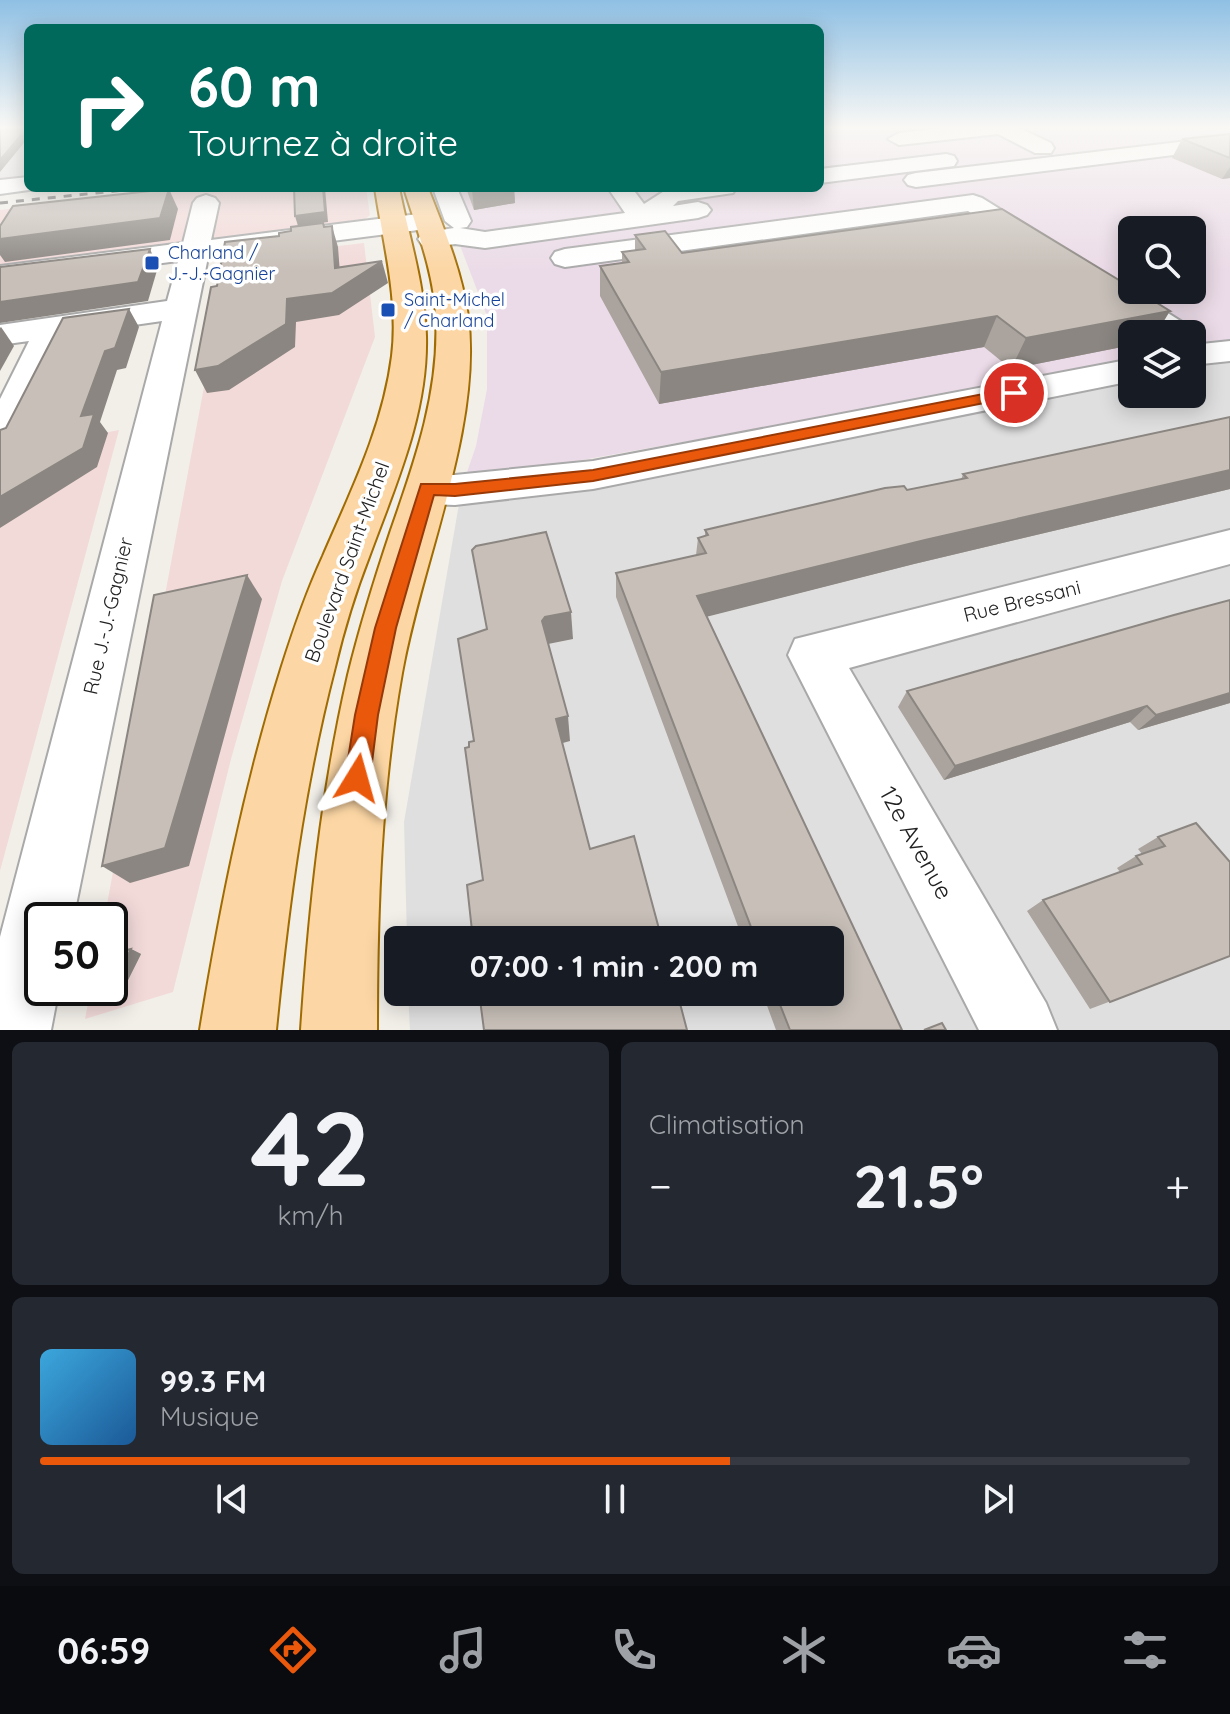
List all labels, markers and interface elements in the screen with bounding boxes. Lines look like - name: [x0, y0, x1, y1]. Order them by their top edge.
- text: 60 m: [188, 51, 321, 121]
- icon: right: [56, 56, 160, 160]
- text: Tournez à droite: [188, 120, 458, 165]
- map controls: [1118, 216, 1206, 408]
- button: search: [1118, 216, 1206, 304]
- place label: Charland / J.-J.-Gagnier: [168, 241, 275, 285]
- marker: Charland / J.-J.-Gagnier: [143, 254, 161, 272]
- place label: Saint-Michel / Charland: [404, 288, 505, 332]
- marker: Saint-Michel / Charland: [379, 301, 397, 319]
- button: layers: [1118, 320, 1206, 408]
- pin: [980, 359, 1048, 427]
- icon: arrive: [992, 371, 1036, 415]
- street label: Boulevard Saint-Michel: [299, 458, 394, 666]
- street label: Rue J.-J.-Gagnier: [77, 535, 138, 697]
- street label: Rue Bressani: [961, 574, 1083, 627]
- position arrow: [315, 736, 399, 820]
- street label: 12e Avenue: [874, 781, 960, 904]
- speed limit sign: 50: [24, 902, 128, 1006]
- text: 07:00 · 1 min · 200 m: [470, 947, 758, 985]
- text: 42: [250, 1082, 371, 1212]
- text: Climatisation: [649, 1108, 805, 1141]
- text: 21.5°: [853, 1148, 984, 1223]
- text: −: [649, 1158, 672, 1213]
- text: +: [1165, 1158, 1190, 1213]
- text: km/h: [278, 1199, 343, 1232]
- text: 99.3 FM: [160, 1362, 266, 1400]
- text: Musique: [160, 1400, 259, 1433]
- icon: previous: [210, 1477, 254, 1521]
- icon: pause: [593, 1477, 637, 1521]
- icon: next: [976, 1477, 1020, 1521]
- icon: directions: [265, 1622, 321, 1678]
- icon: music: [435, 1622, 491, 1678]
- icon: phone: [606, 1622, 662, 1678]
- icon: climate: [776, 1622, 832, 1678]
- icon: car: [946, 1622, 1002, 1678]
- icon: filters: [1117, 1622, 1173, 1678]
- text: 06:59: [57, 1628, 150, 1673]

